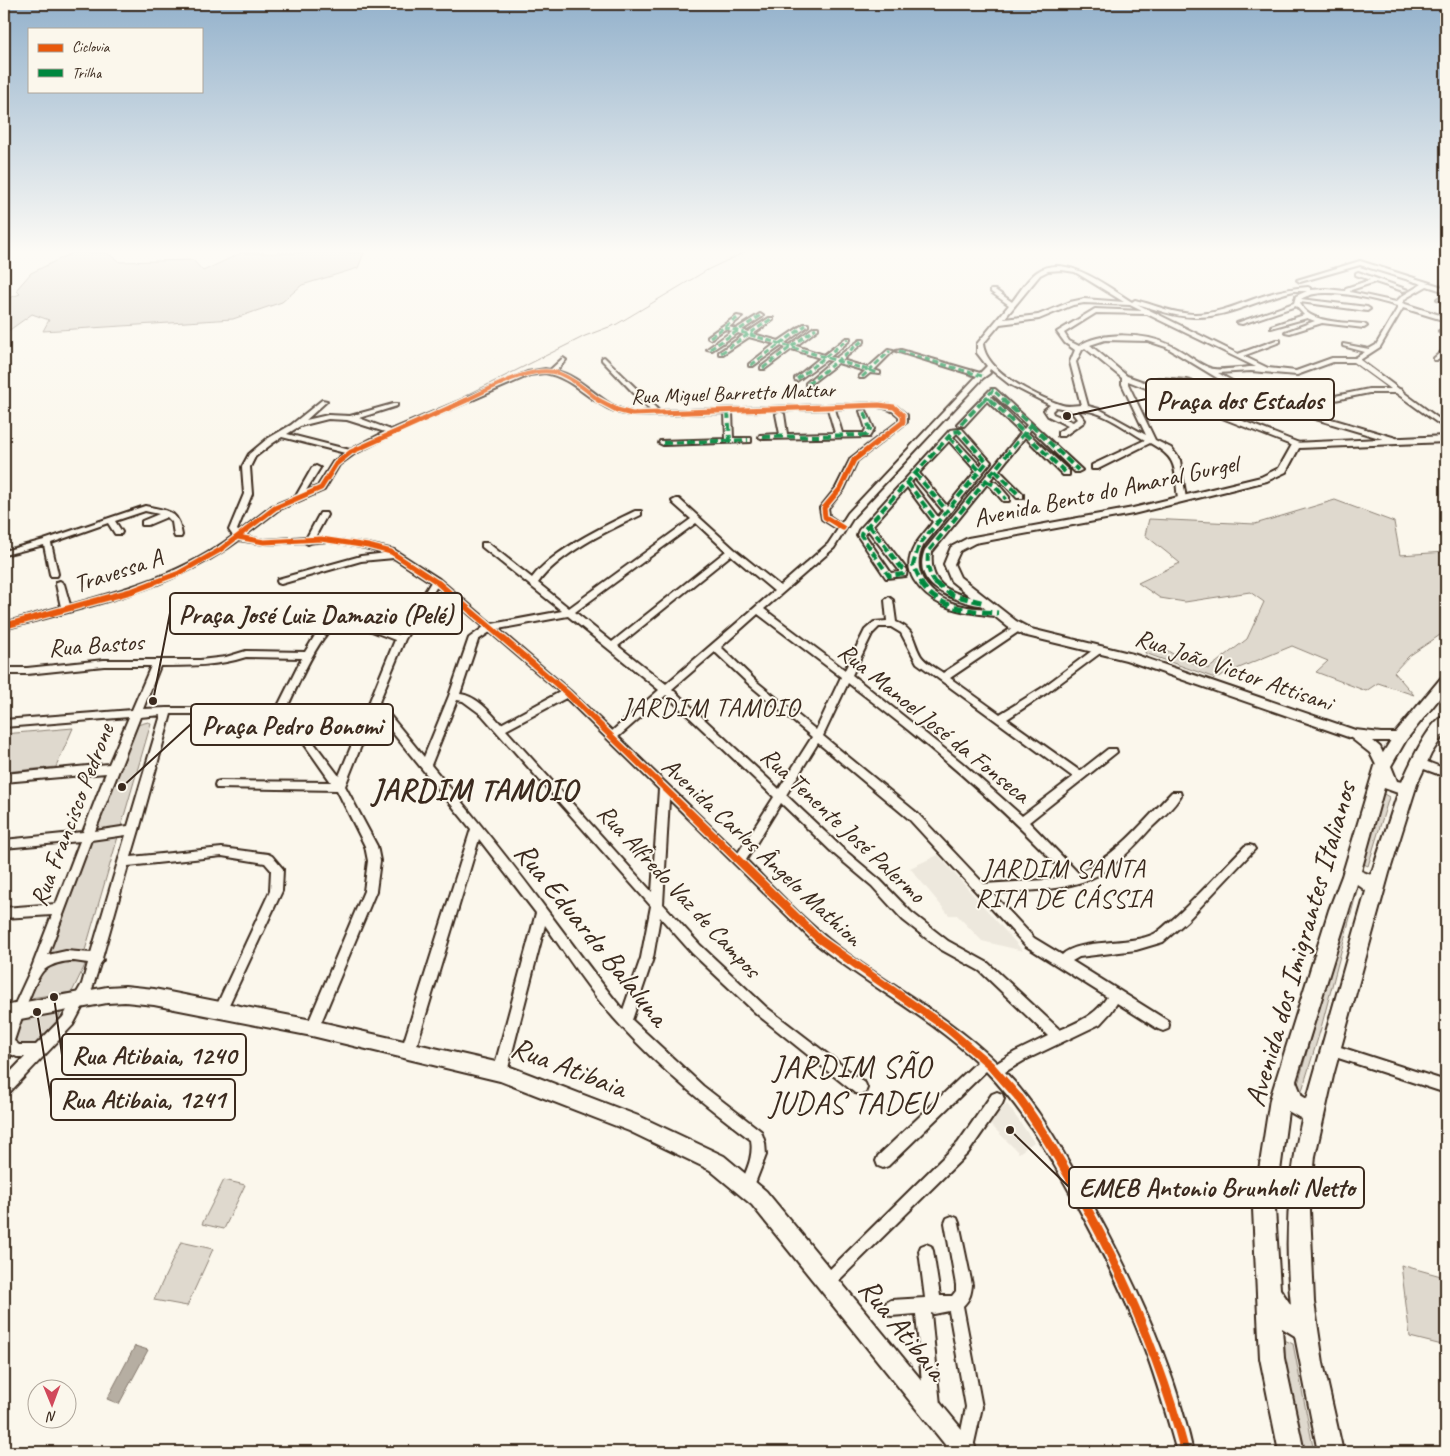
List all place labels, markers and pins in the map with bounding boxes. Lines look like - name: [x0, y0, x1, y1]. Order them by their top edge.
- callout: Praça dos Estados: [1146, 379, 1334, 420]
- callout: Praça José Luiz Damazio (Pelé): [170, 593, 462, 634]
- callout: Praça Pedro Bonomi: [191, 704, 393, 745]
- callout: Rua Atibaia, 1240: [62, 1034, 246, 1075]
- callout: Rua Atibaia, 1241: [51, 1079, 235, 1120]
- callout: EMEB Antonio Brunholi Netto: [1069, 1167, 1364, 1208]

